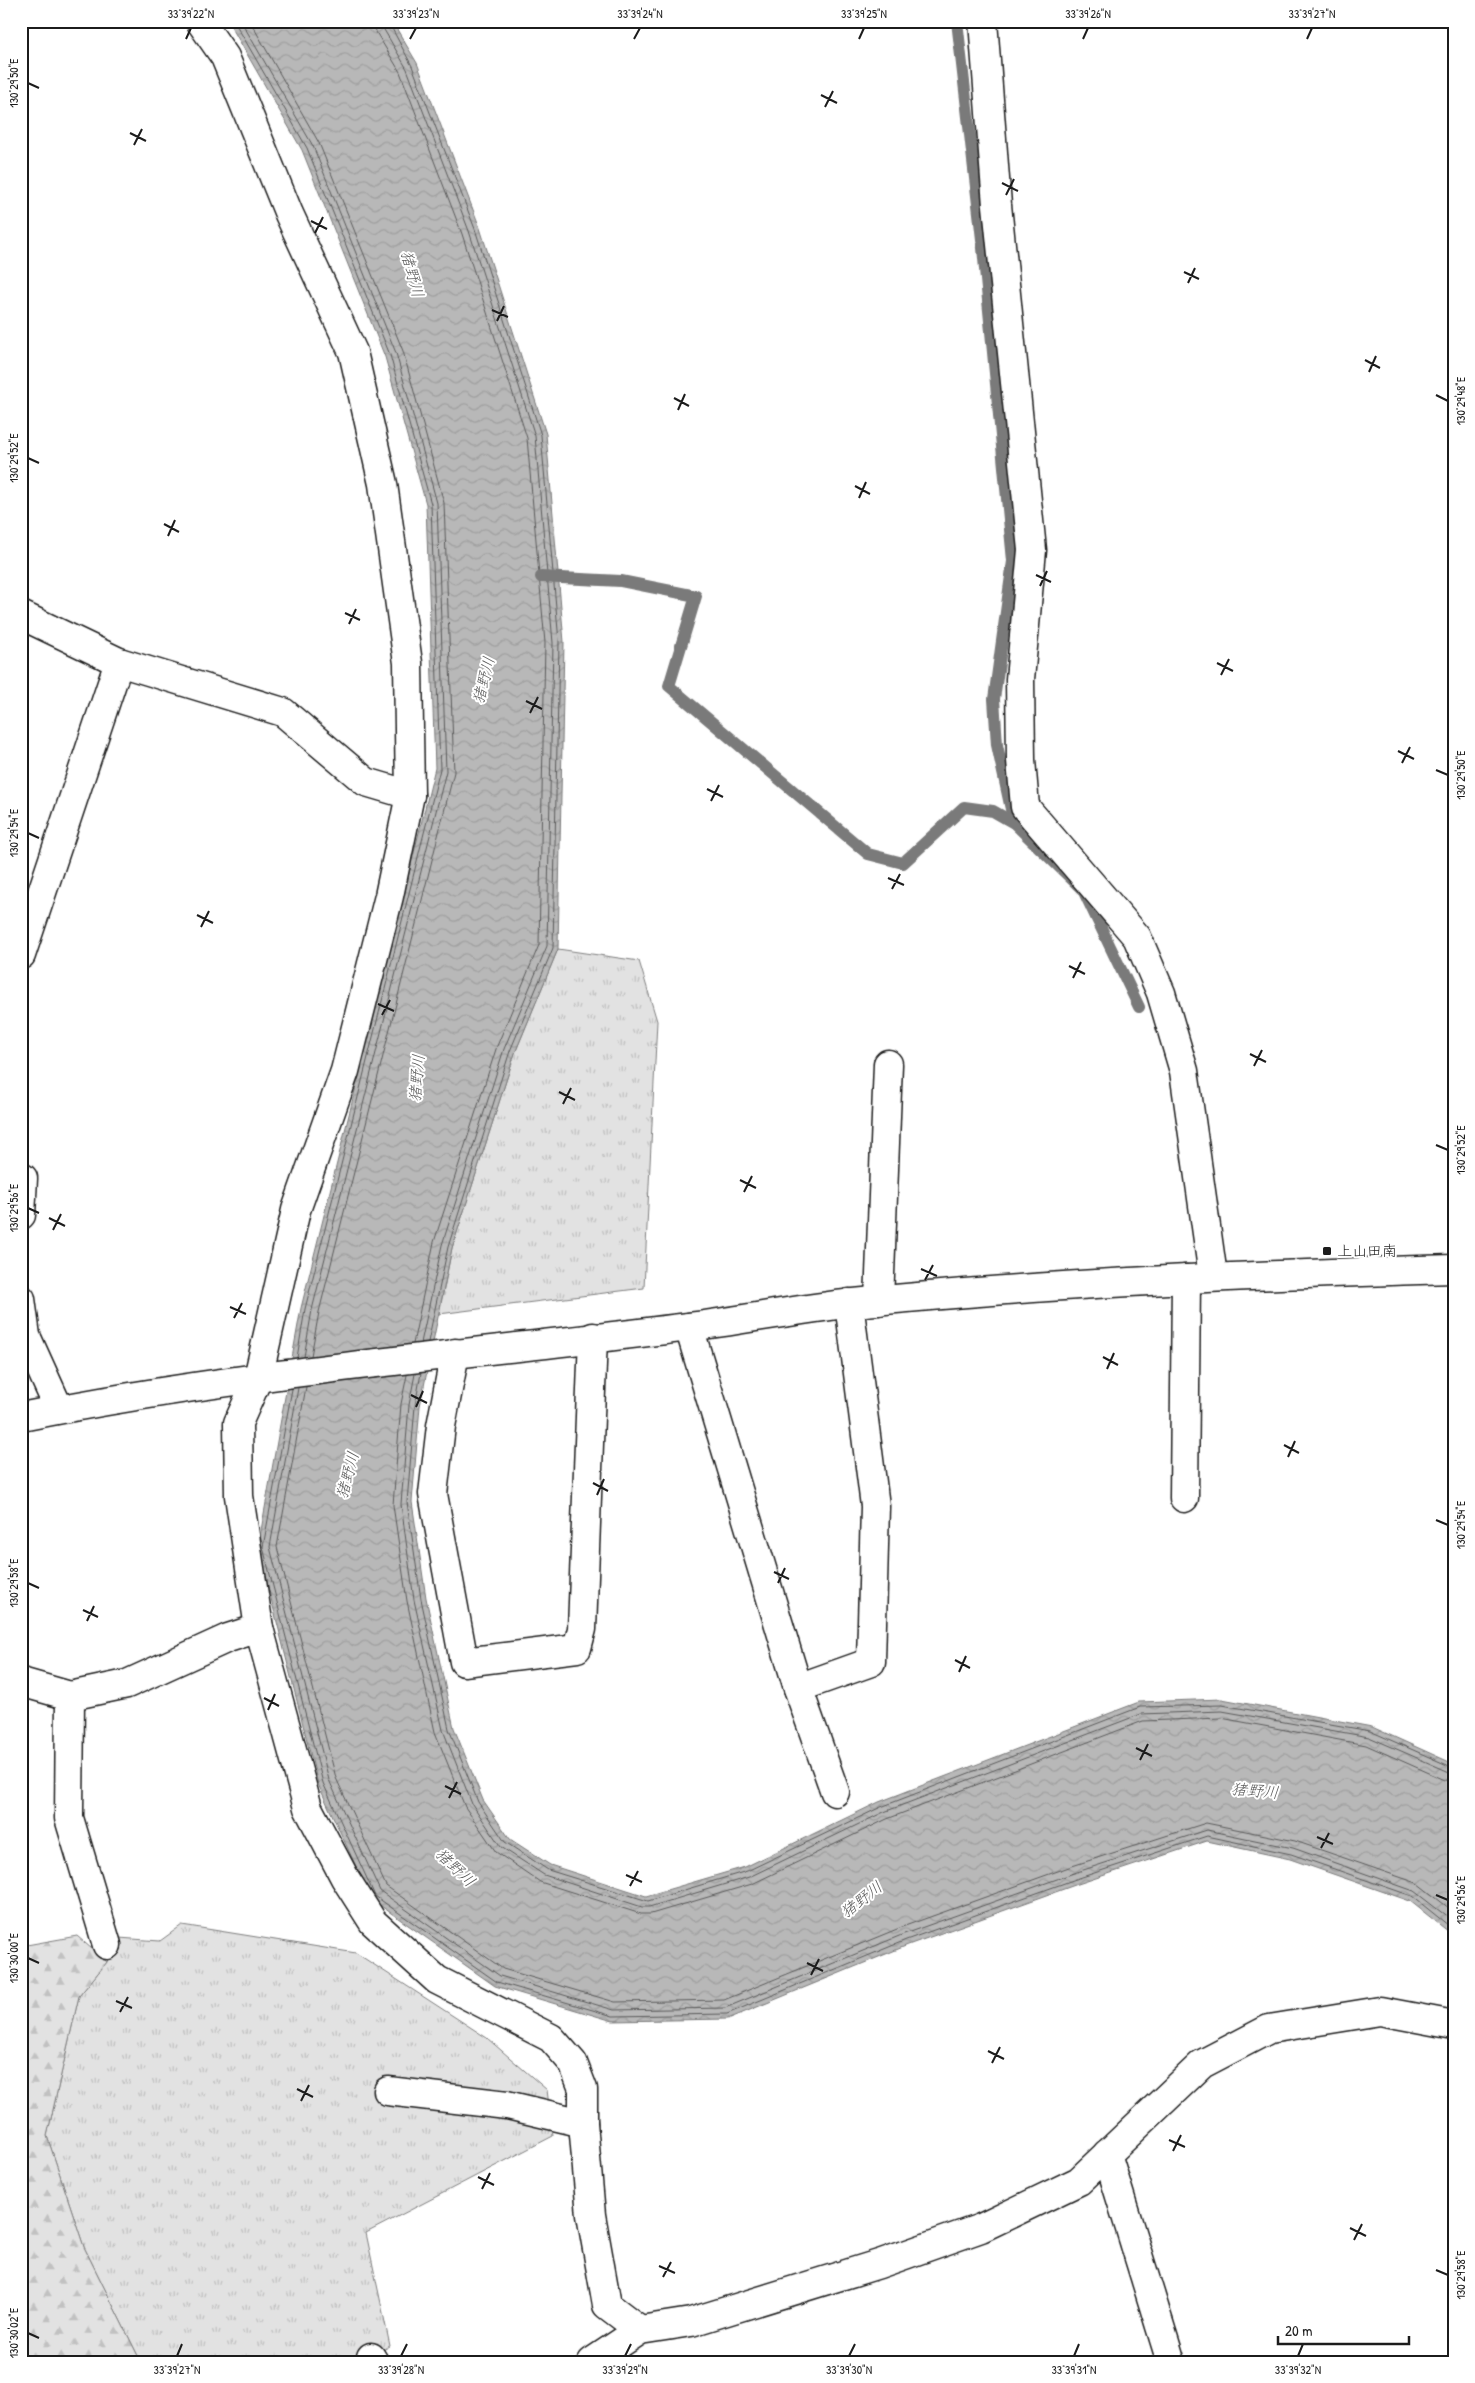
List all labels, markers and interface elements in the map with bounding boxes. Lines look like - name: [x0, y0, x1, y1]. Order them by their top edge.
- text: 33°39'22"N: [168, 5, 214, 22]
- text: 33°39'23"N: [393, 5, 439, 22]
- text: 33°39'24"N: [617, 5, 663, 22]
- text: 33°39'25"N: [841, 5, 887, 22]
- text: 33°39'26"N: [1065, 5, 1111, 22]
- text: 33°39'27"N: [1289, 5, 1335, 22]
- text: 130°29'50"E: [5, 58, 22, 108]
- water label: 猪野川: [396, 248, 430, 300]
- text: 130°29'48"E: [1452, 376, 1469, 425]
- text: 130°29'52"E: [5, 433, 22, 483]
- water label: 猪野川: [467, 654, 499, 706]
- text: 130°29'50"E: [1452, 750, 1469, 800]
- text: 130°29'54"E: [5, 808, 22, 857]
- water label: 猪野川: [403, 1053, 429, 1103]
- text: 130°29'52"E: [1452, 1125, 1469, 1175]
- text: 130°29'56"E: [5, 1183, 22, 1232]
- place label: 上山田南: [1337, 1240, 1397, 1261]
- marker: 上山田南: [1321, 1245, 1333, 1257]
- water label: 猪野川: [330, 1449, 364, 1501]
- text: 130°29'54"E: [1452, 1500, 1469, 1549]
- text: 130°29'58"E: [5, 1558, 22, 1608]
- water label: 猪野川: [1230, 1777, 1280, 1803]
- water label: 猪野川: [431, 1842, 481, 1892]
- text: 130°29'56"E: [1452, 1875, 1469, 1924]
- water label: 猪野川: [835, 1876, 887, 1922]
- text: 130°30'00"E: [5, 1932, 22, 1983]
- text: 130°29'58"E: [1452, 2250, 1469, 2300]
- text: 130°30'02"E: [5, 2307, 22, 2358]
- scale bar: [1278, 2313, 1409, 2345]
- text: 20 m: [1285, 2320, 1312, 2341]
- text: 33°39'27"N: [154, 2361, 200, 2378]
- text: 33°39'28"N: [378, 2361, 424, 2378]
- text: 33°39'29"N: [602, 2361, 648, 2378]
- text: 33°39'30"N: [826, 2361, 872, 2378]
- text: 33°39'31"N: [1051, 2361, 1097, 2378]
- text: 33°39'32"N: [1275, 2361, 1321, 2378]

